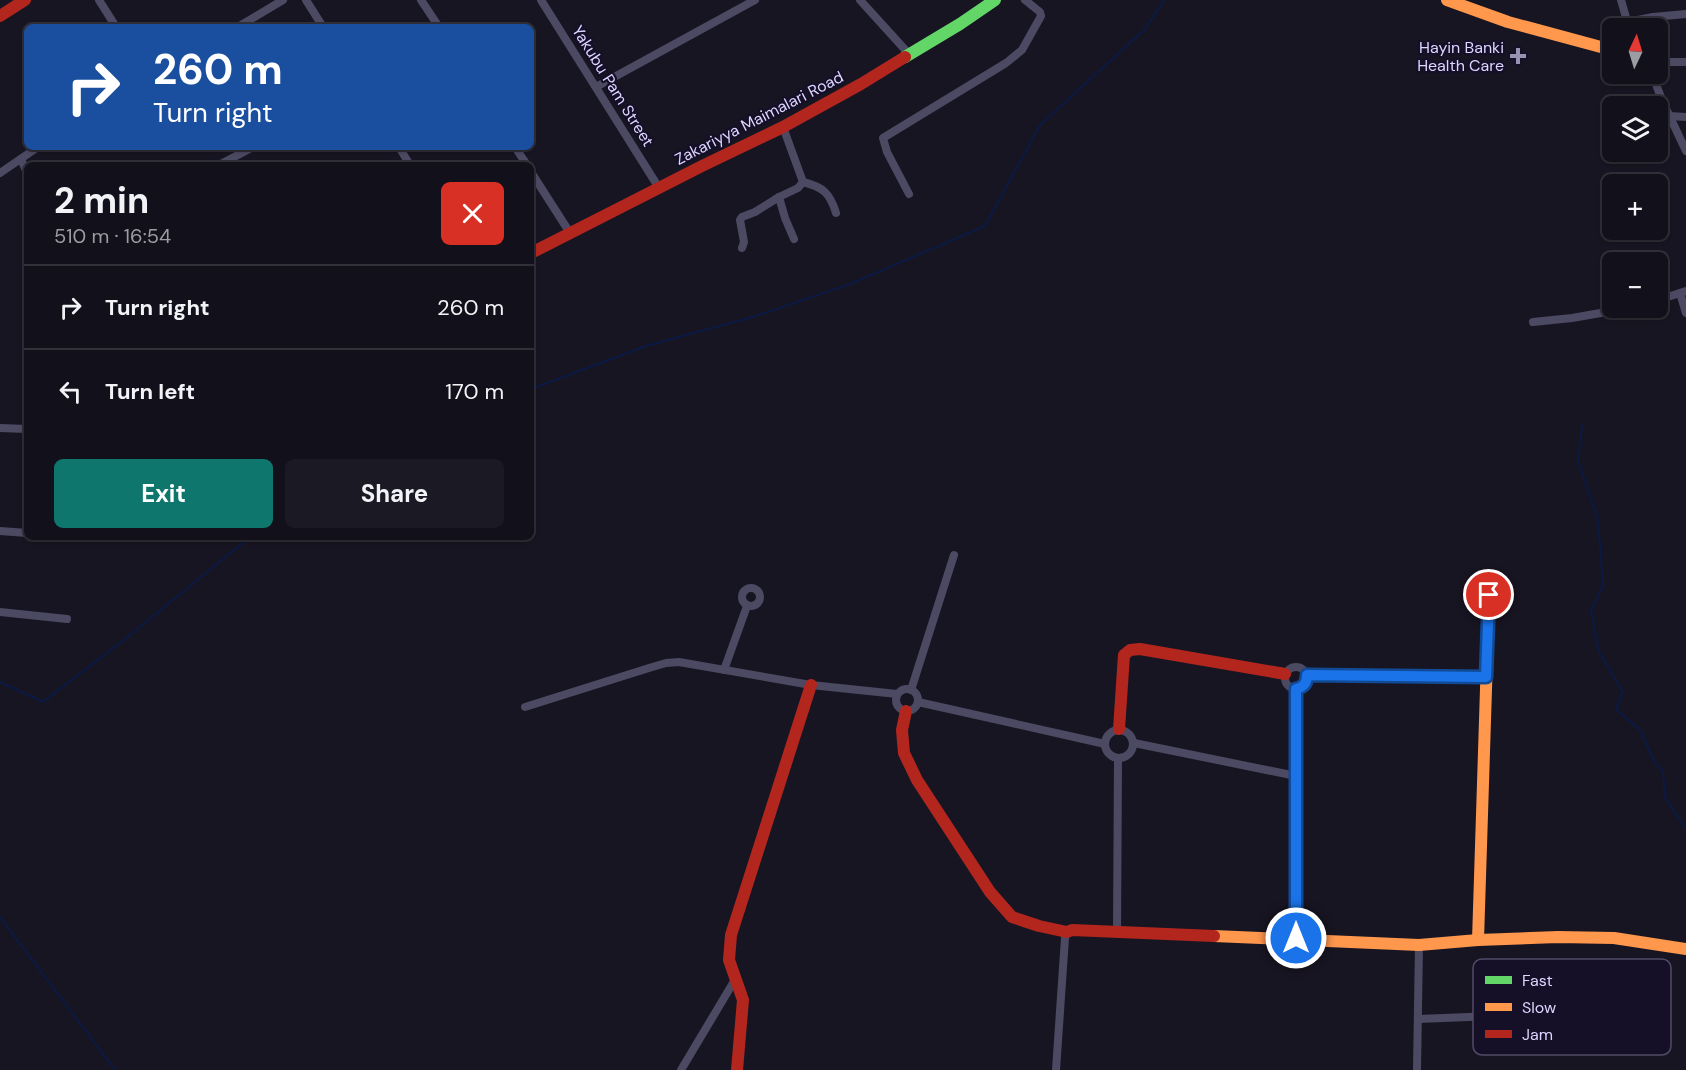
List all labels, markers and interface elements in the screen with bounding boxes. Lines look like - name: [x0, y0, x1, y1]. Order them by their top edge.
- north arrow: [1602, 18, 1668, 84]
- map controls: [1602, 18, 1668, 318]
- street label: Yakubu Pam Street: [567, 22, 659, 150]
- place label: Hayin Banki Health Care: [1417, 37, 1504, 76]
- text: 260 m: [153, 42, 283, 97]
- marker: Hayin Banki Health Care: [1509, 47, 1527, 65]
- icon: right: [54, 48, 132, 126]
- street label: Zakariyya Maimalari Road: [671, 66, 847, 170]
- text: Turn right: [153, 95, 273, 130]
- button: layers: [1602, 96, 1668, 162]
- button: +: [1602, 174, 1668, 240]
- text: 2 min: [54, 177, 149, 224]
- button: close: [441, 182, 504, 245]
- text: 510 m · 16:54: [54, 223, 171, 249]
- button: −: [1602, 252, 1668, 318]
- icon: right: [54, 291, 87, 324]
- text: Turn right: [105, 293, 210, 322]
- text: 260 m: [437, 293, 504, 322]
- icon: left: [54, 375, 87, 408]
- text: Turn left: [105, 377, 195, 406]
- text: 170 m: [445, 377, 504, 406]
- button: Exit: [54, 459, 273, 528]
- button: Share: [285, 459, 504, 528]
- pin: [1463, 569, 1514, 620]
- icon: arrive: [1472, 578, 1505, 611]
- position arrow: [1264, 906, 1328, 970]
- legend: [1473, 959, 1671, 1055]
- text: Fast: [1522, 970, 1553, 991]
- text: Slow: [1522, 997, 1556, 1018]
- text: Jam: [1522, 1024, 1553, 1045]

